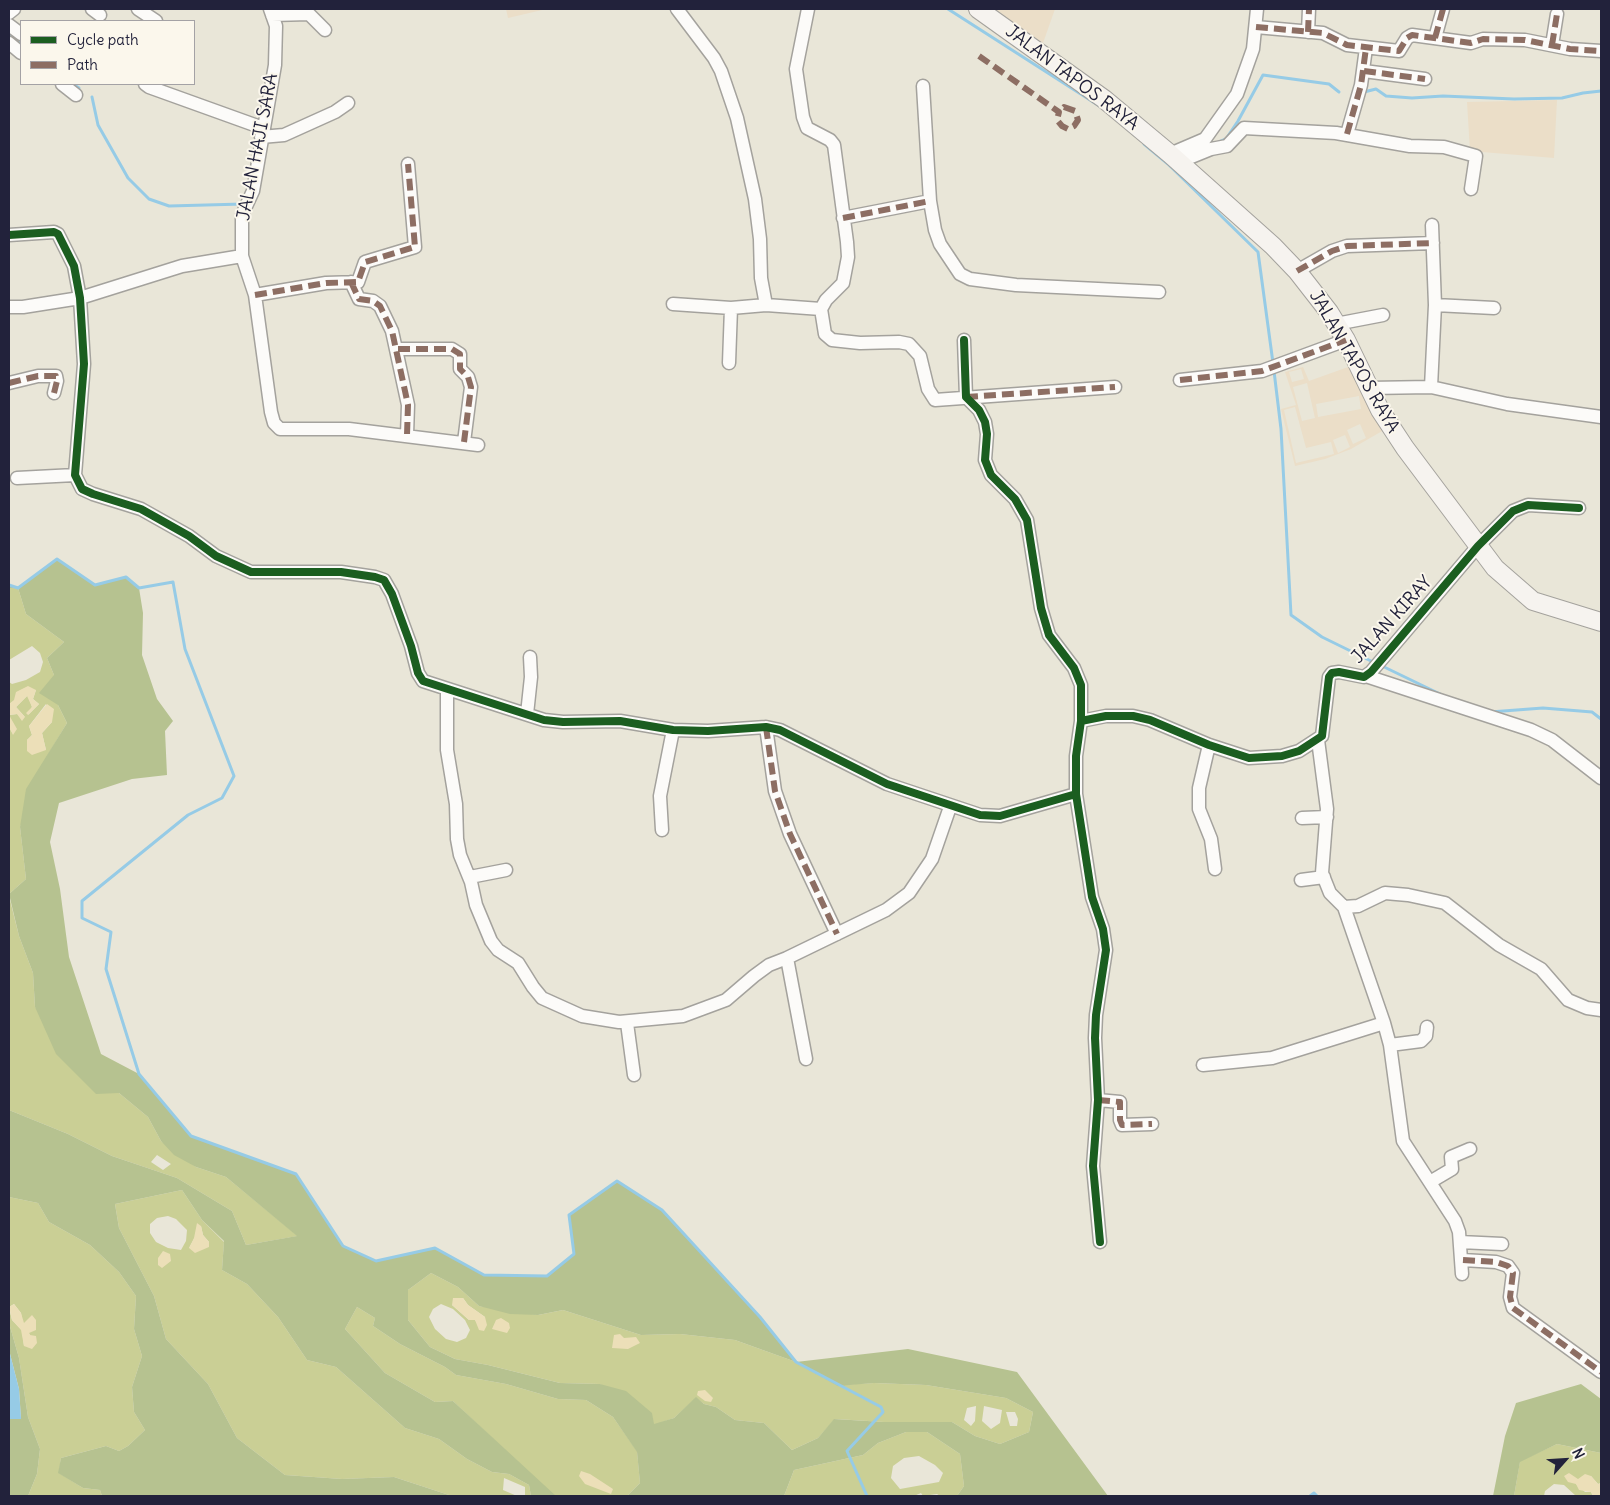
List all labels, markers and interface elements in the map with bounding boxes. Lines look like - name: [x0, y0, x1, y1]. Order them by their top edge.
- legend: [20, 20, 195, 85]
- street label: JALAN TAPOS RAYA: [1001, 21, 1143, 135]
- text: Cycle path: [67, 30, 139, 49]
- text: Path: [67, 55, 98, 74]
- street label: JALAN HAJI SARA: [233, 72, 283, 222]
- street label: JALAN TAPOS RAYA: [1304, 287, 1404, 437]
- street label: JALAN KIRAY: [1347, 572, 1437, 668]
- north arrow: [1540, 1435, 1590, 1485]
- text: N: [1568, 1445, 1589, 1462]

